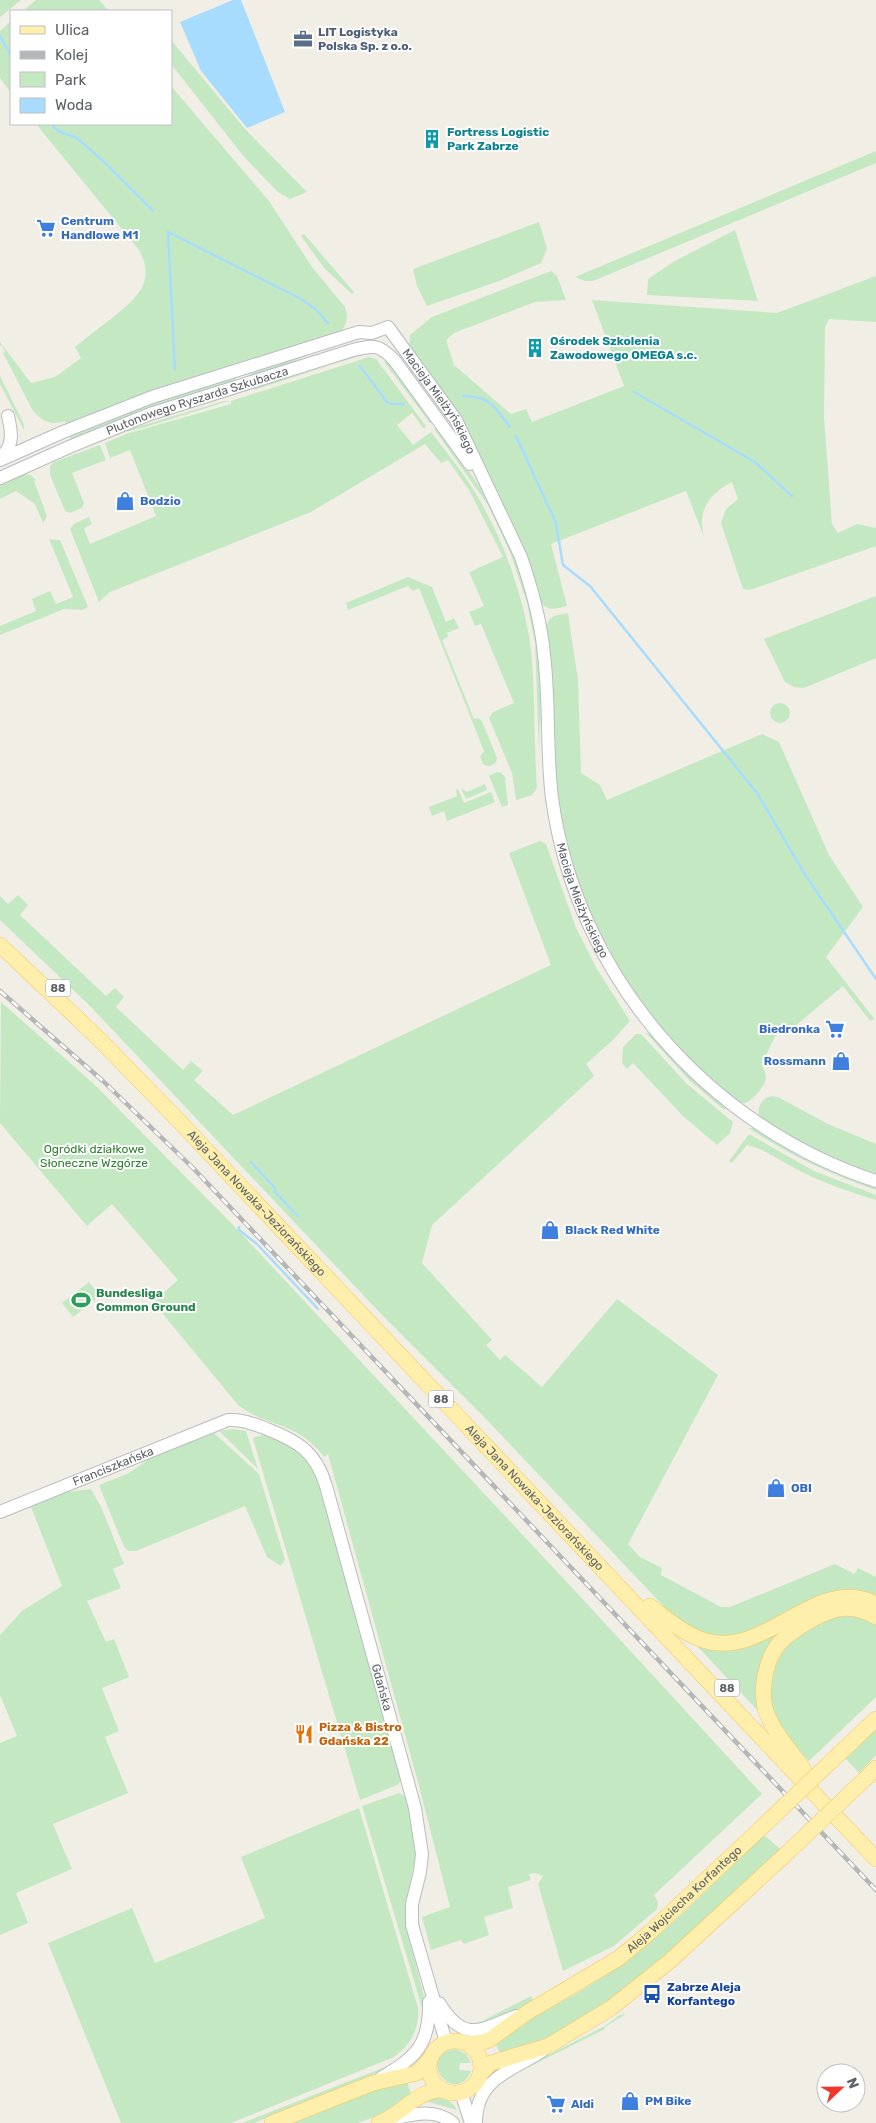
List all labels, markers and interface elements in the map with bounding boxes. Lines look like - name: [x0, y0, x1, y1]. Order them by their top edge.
- legend: [10, 10, 172, 125]
- text: Ulica: [55, 21, 89, 39]
- place label: LIT Logistyka Polska Sp. z o.o.: [318, 25, 412, 53]
- office icon: LIT Logistyka Polska Sp. z o.o.: [292, 28, 314, 50]
- text: Kolej: [55, 46, 88, 64]
- text: Park: [55, 71, 86, 89]
- text: Woda: [55, 96, 93, 114]
- place label: Fortress Logistic Park Zabrze: [447, 125, 549, 153]
- building icon: Fortress Logistic Park Zabrze: [421, 128, 443, 150]
- place label: Centrum Handlowe M1: [61, 214, 138, 242]
- supermarket icon: Centrum Handlowe M1: [35, 217, 57, 239]
- place label: Ośrodek Szkolenia Zawodowego OMEGA s.c.: [550, 334, 697, 362]
- building icon: Ośrodek Szkolenia Zawodowego OMEGA s.c.: [524, 337, 546, 359]
- street label: Macieja Mielżyńskiego: [399, 346, 478, 456]
- street label: Plutonowego Ryszarda Szkubacza: [104, 364, 290, 438]
- shop icon: Bodzio: [114, 490, 136, 512]
- place label: Bodzio: [140, 494, 181, 508]
- street label: Macieja Mielżyńskiego: [554, 841, 612, 961]
- road number: 88: [46, 980, 70, 996]
- supermarket icon: Biedronka: [824, 1018, 846, 1040]
- place label: Biedronka: [759, 1022, 820, 1036]
- shop icon: Rossmann: [830, 1050, 852, 1072]
- place label: Rossmann: [764, 1054, 826, 1068]
- street label: Aleja Jana Nowaka-Jeziorańskiego: [184, 1127, 329, 1279]
- park label: Ogródki działkowe Słoneczne Wzgórze: [40, 1142, 148, 1170]
- shop icon: Black Red White: [539, 1219, 561, 1241]
- place label: Black Red White: [565, 1223, 660, 1237]
- place label: Bundesliga Common Ground: [96, 1286, 196, 1314]
- sports icon: Bundesliga Common Ground: [70, 1289, 92, 1311]
- road number: 88: [428, 1390, 454, 1408]
- street label: Aleja Jana Nowaka-Jeziorańskiego: [462, 1422, 607, 1574]
- street label: Franciszkańska: [71, 1444, 156, 1489]
- shop icon: OBI: [765, 1477, 787, 1499]
- place label: OBI: [791, 1481, 812, 1495]
- street label: Gdańska: [368, 1662, 395, 1712]
- road number: 88: [714, 1680, 740, 1696]
- place label: Pizza & Bistro Gdańska 22: [319, 1720, 402, 1748]
- restaurant icon: Pizza & Bistro Gdańska 22: [293, 1723, 315, 1745]
- street label: Aleja Wojciecha Korfantego: [624, 1843, 745, 1956]
- place label: Zabrze Aleja Korfantego: [667, 1980, 741, 2008]
- bus stop icon: Zabrze Aleja Korfantego: [641, 1983, 663, 2005]
- north arrow: [816, 2063, 866, 2113]
- text: N: [843, 2075, 862, 2091]
- shop icon: PM Bike: [619, 2090, 641, 2112]
- supermarket icon: Aldi: [545, 2093, 567, 2115]
- place label: PM Bike: [645, 2094, 691, 2108]
- place label: Aldi: [571, 2097, 594, 2111]

